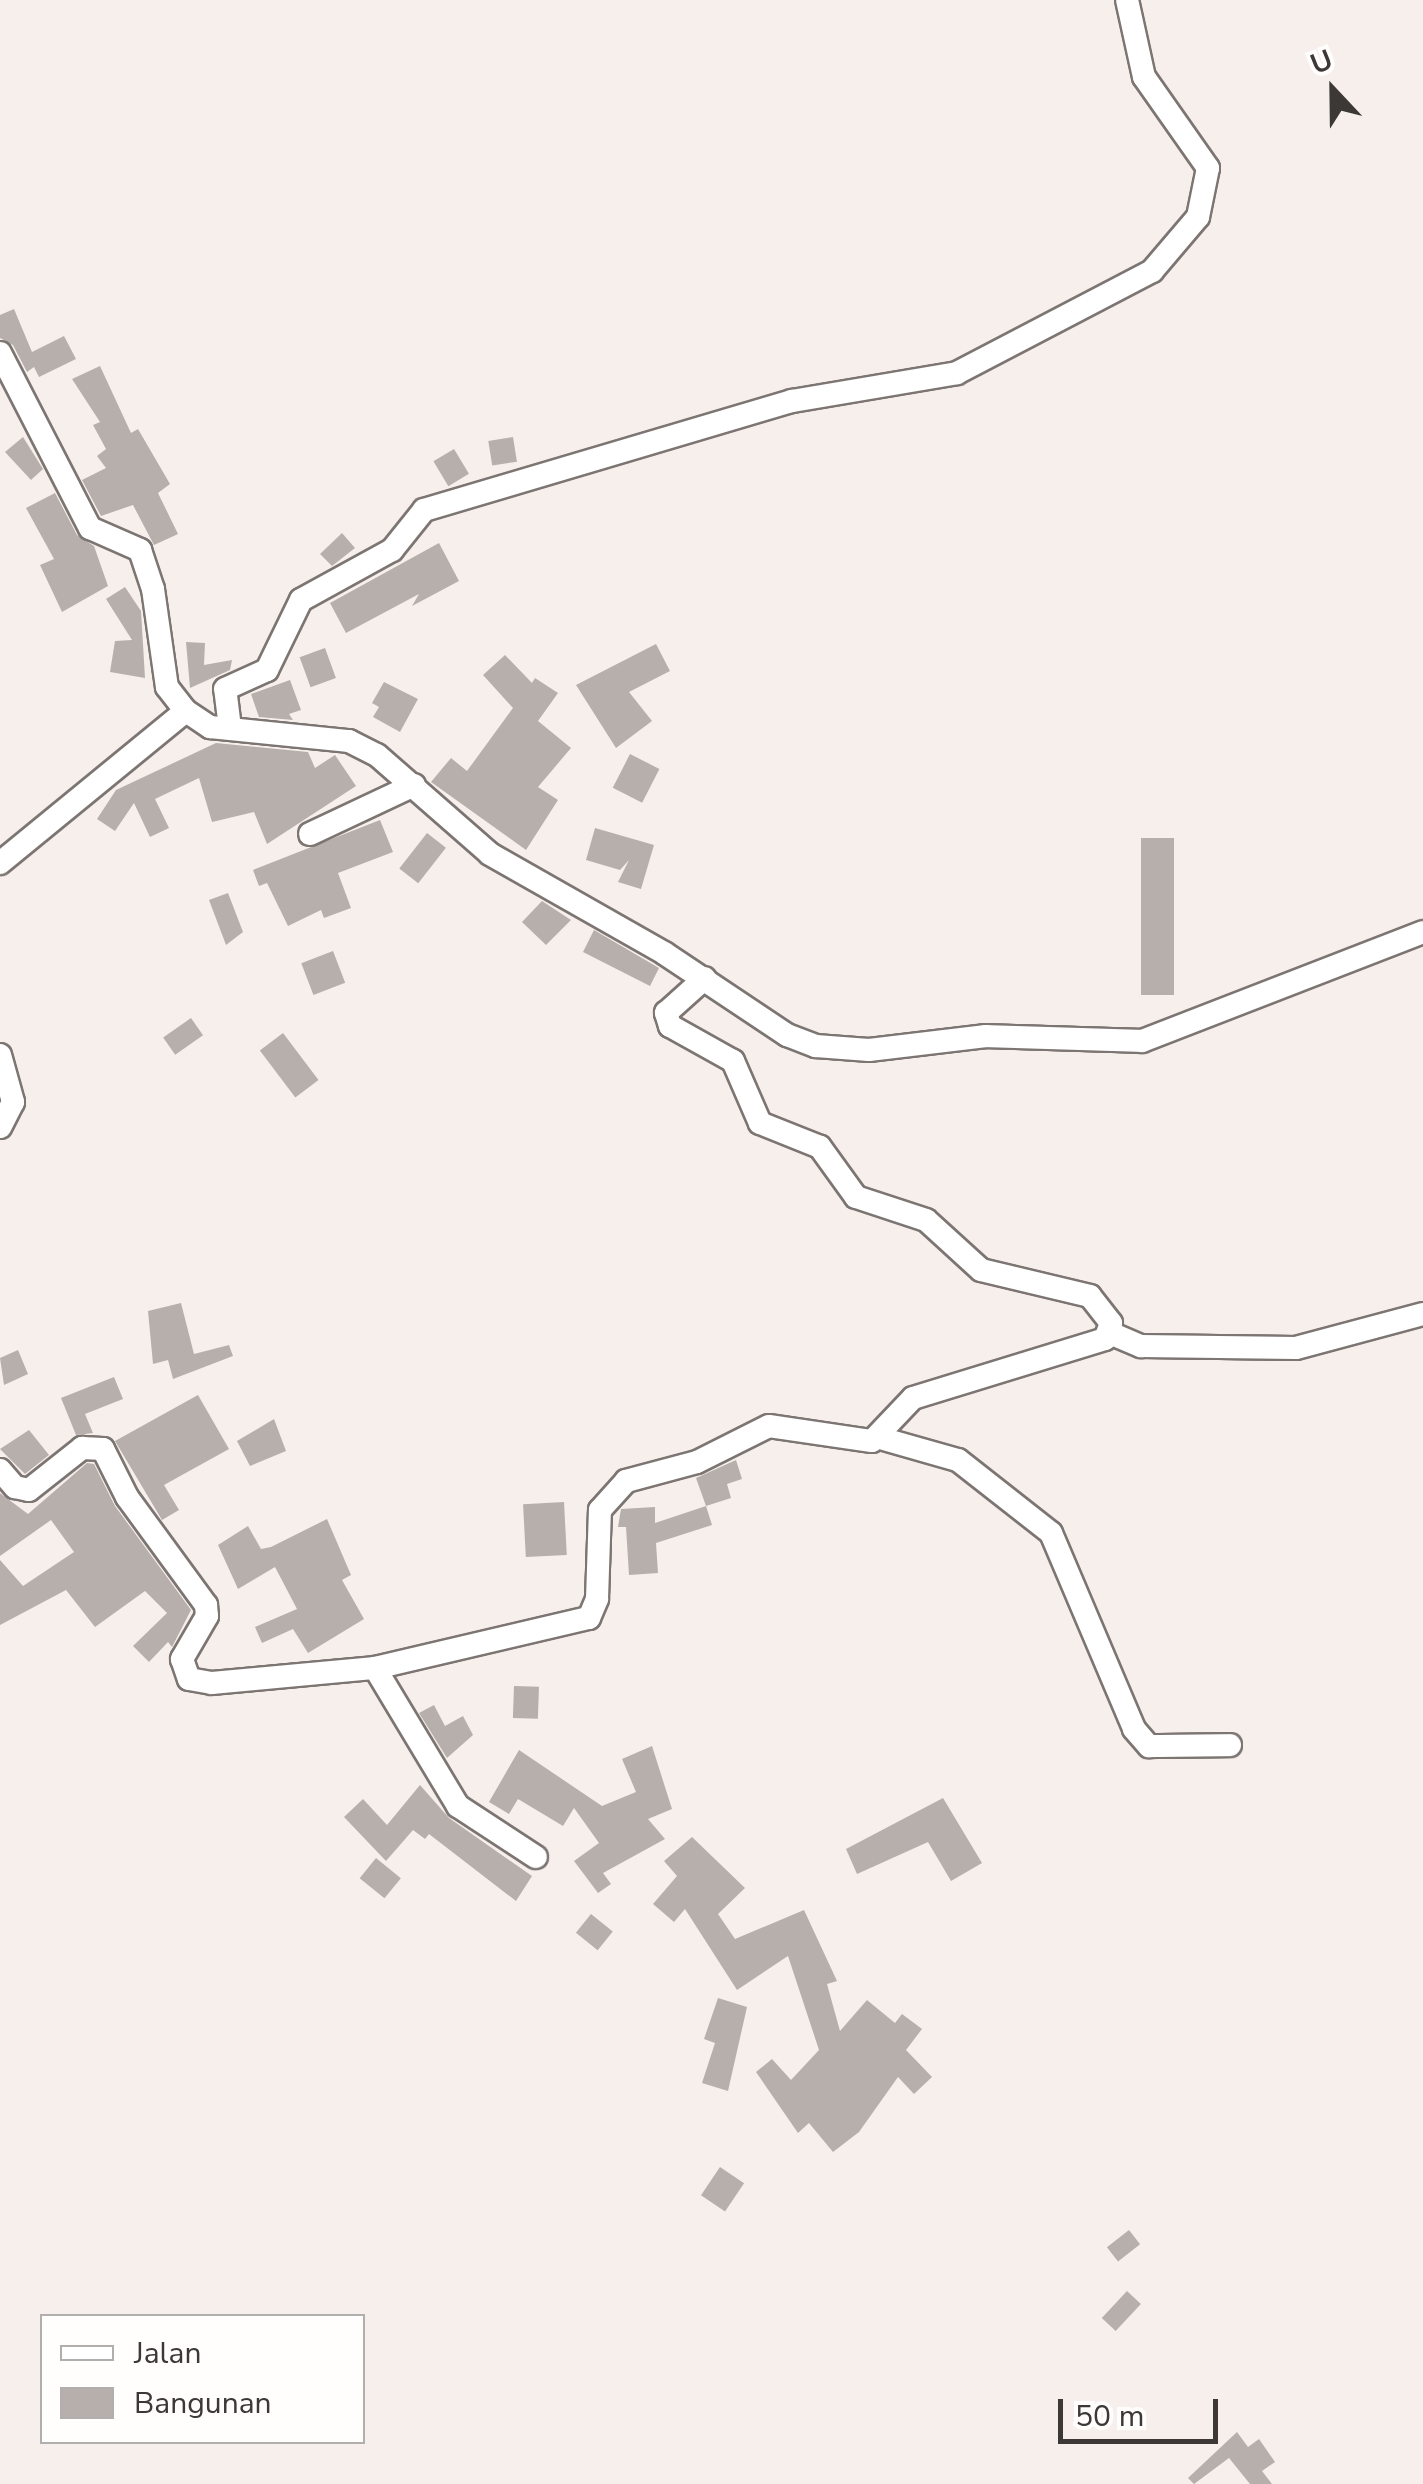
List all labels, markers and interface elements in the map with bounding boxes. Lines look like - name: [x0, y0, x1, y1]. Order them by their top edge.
- north arrow: [1283, 40, 1383, 140]
- text: U: [1305, 41, 1338, 84]
- legend: [40, 2314, 365, 2444]
- text: Jalan: [134, 2333, 201, 2374]
- scale bar: [1063, 2379, 1223, 2441]
- text: Bangunan: [134, 2383, 272, 2424]
- text: 50 m: [1075, 2396, 1144, 2437]

